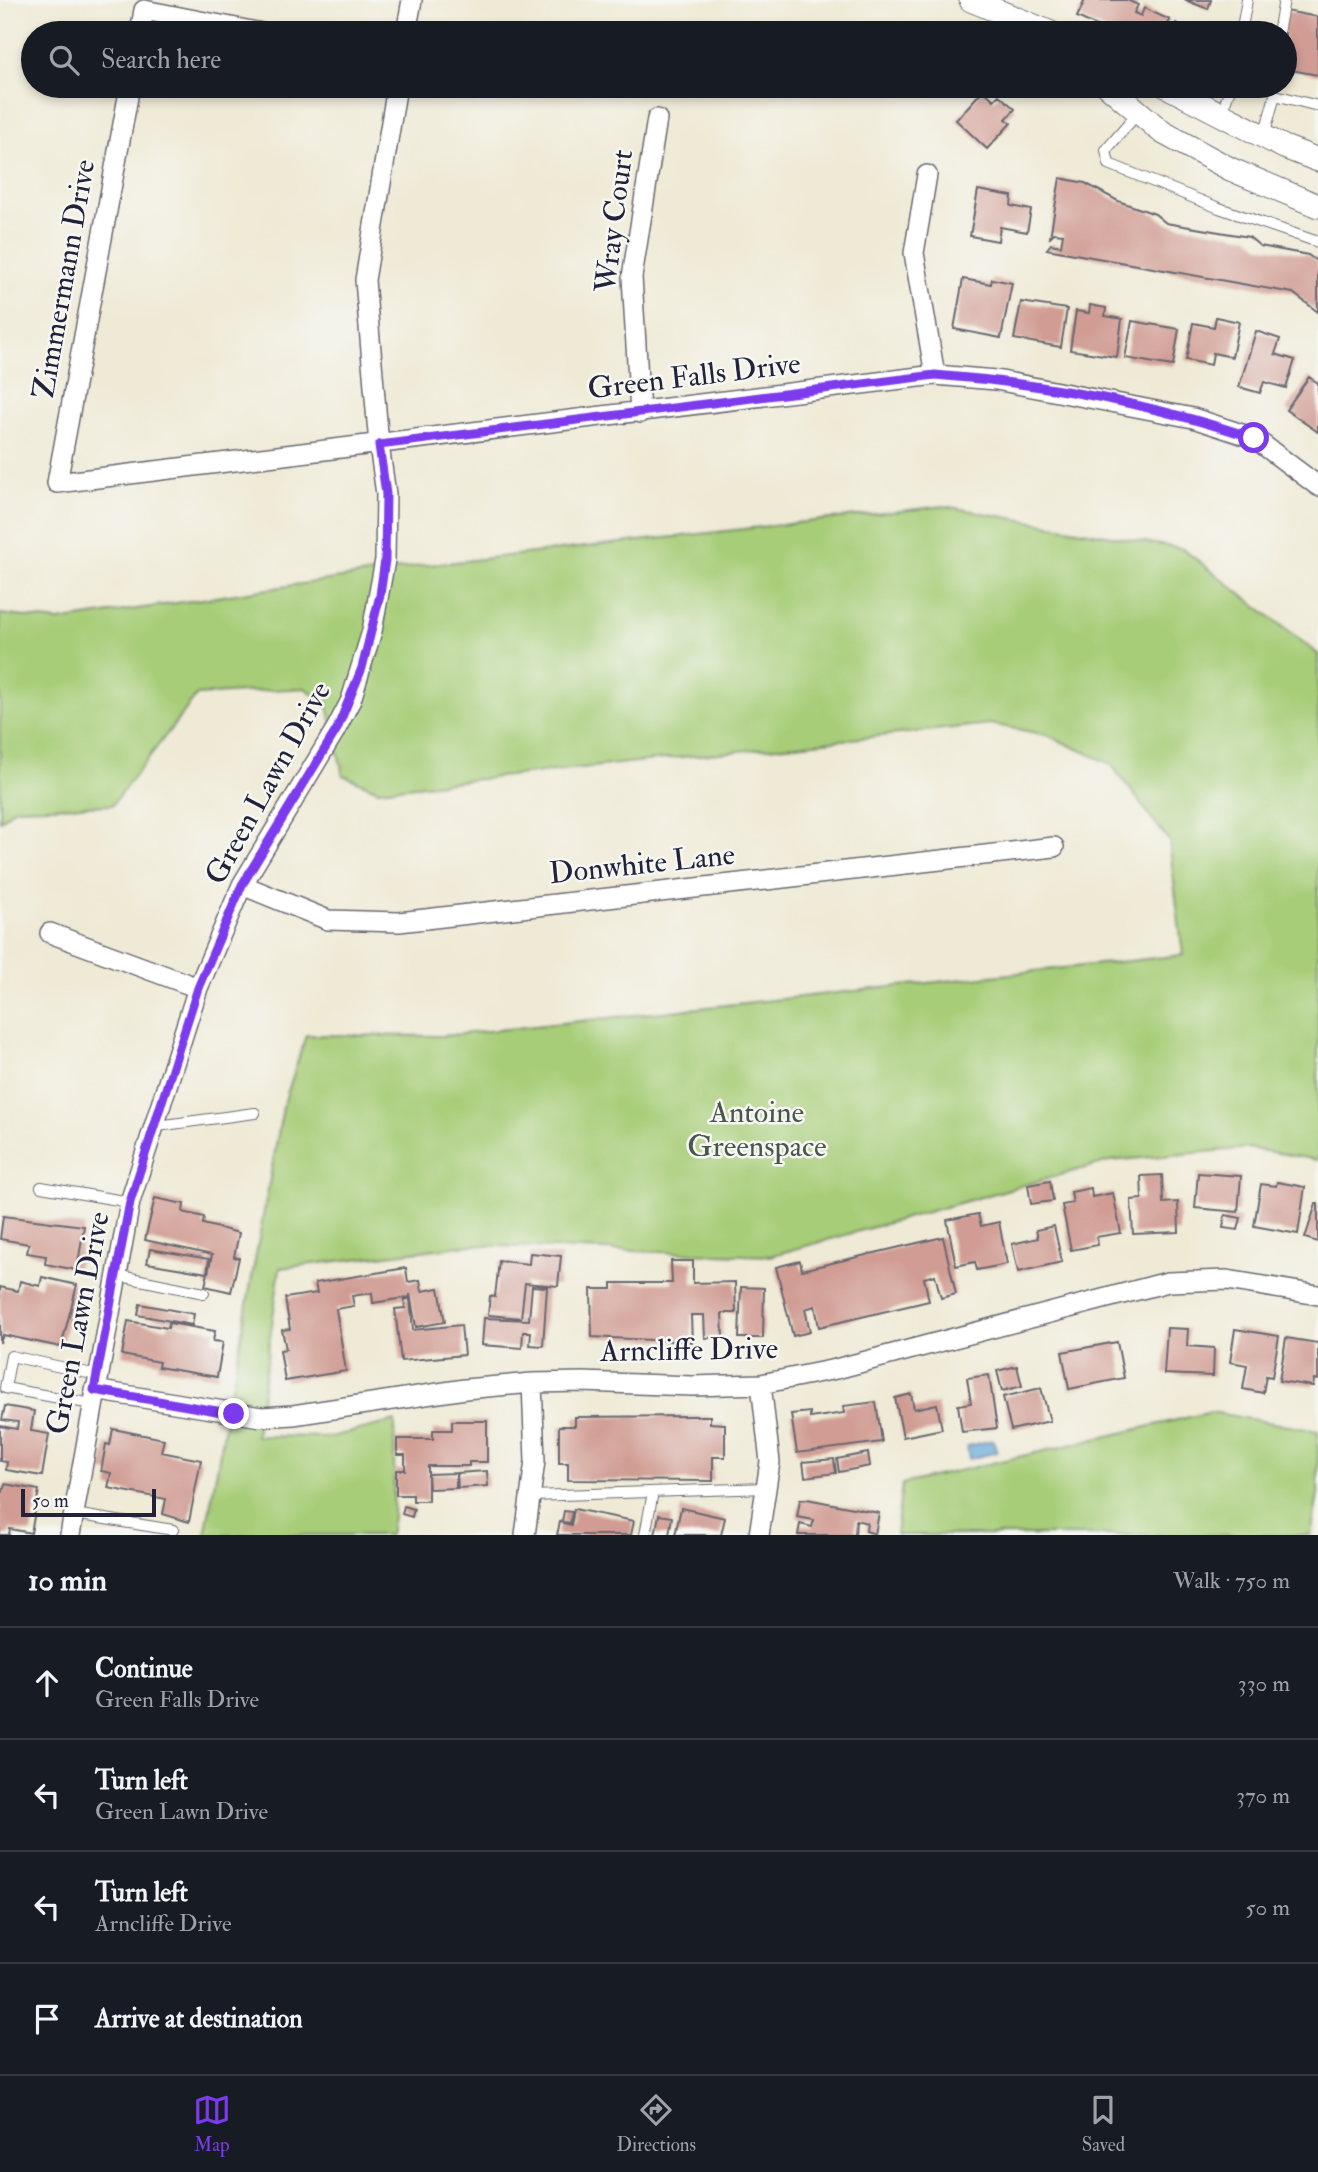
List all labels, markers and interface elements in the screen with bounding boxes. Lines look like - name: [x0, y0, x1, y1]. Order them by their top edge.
- search box: [21, 21, 1297, 98]
- icon: search: [45, 41, 83, 79]
- text: Search here: [101, 44, 221, 76]
- street label: Wray Court: [587, 147, 641, 295]
- street label: Zimmermann Drive: [25, 157, 103, 401]
- street label: Green Falls Drive: [585, 345, 803, 407]
- route start: [1238, 422, 1269, 453]
- street label: Green Lawn Drive: [197, 675, 339, 891]
- street label: Donwhite Lane: [547, 836, 737, 892]
- park label: Antoine Greenspace: [687, 1094, 827, 1165]
- street label: Green Lawn Drive: [38, 1209, 118, 1437]
- street label: Arncliffe Drive: [599, 1330, 778, 1370]
- route end: [218, 1398, 249, 1429]
- scale bar: [21, 1486, 156, 1518]
- text: 50 m: [32, 1489, 69, 1513]
- text: 10 min: [28, 1562, 107, 1599]
- text: Walk · 750 m: [1173, 1566, 1290, 1595]
- text: Continue: [95, 1653, 193, 1685]
- icon: ahead: [28, 1664, 66, 1702]
- text: 330 m: [1238, 1669, 1290, 1698]
- text: Green Falls Drive: [95, 1685, 259, 1714]
- text: Turn left: [95, 1765, 188, 1797]
- icon: left: [28, 1776, 66, 1814]
- text: 370 m: [1236, 1781, 1290, 1810]
- text: Green Lawn Drive: [95, 1797, 268, 1826]
- text: Turn left: [95, 1877, 188, 1909]
- icon: left: [28, 1888, 66, 1926]
- text: 50 m: [1246, 1893, 1290, 1922]
- text: Arncliffe Drive: [95, 1909, 232, 1938]
- icon: arrive: [28, 2000, 66, 2038]
- text: Arrive at destination: [95, 2003, 303, 2035]
- tab: Map: [193, 2091, 231, 2157]
- tab: Directions: [616, 2091, 696, 2157]
- tab: Saved: [1082, 2091, 1125, 2157]

